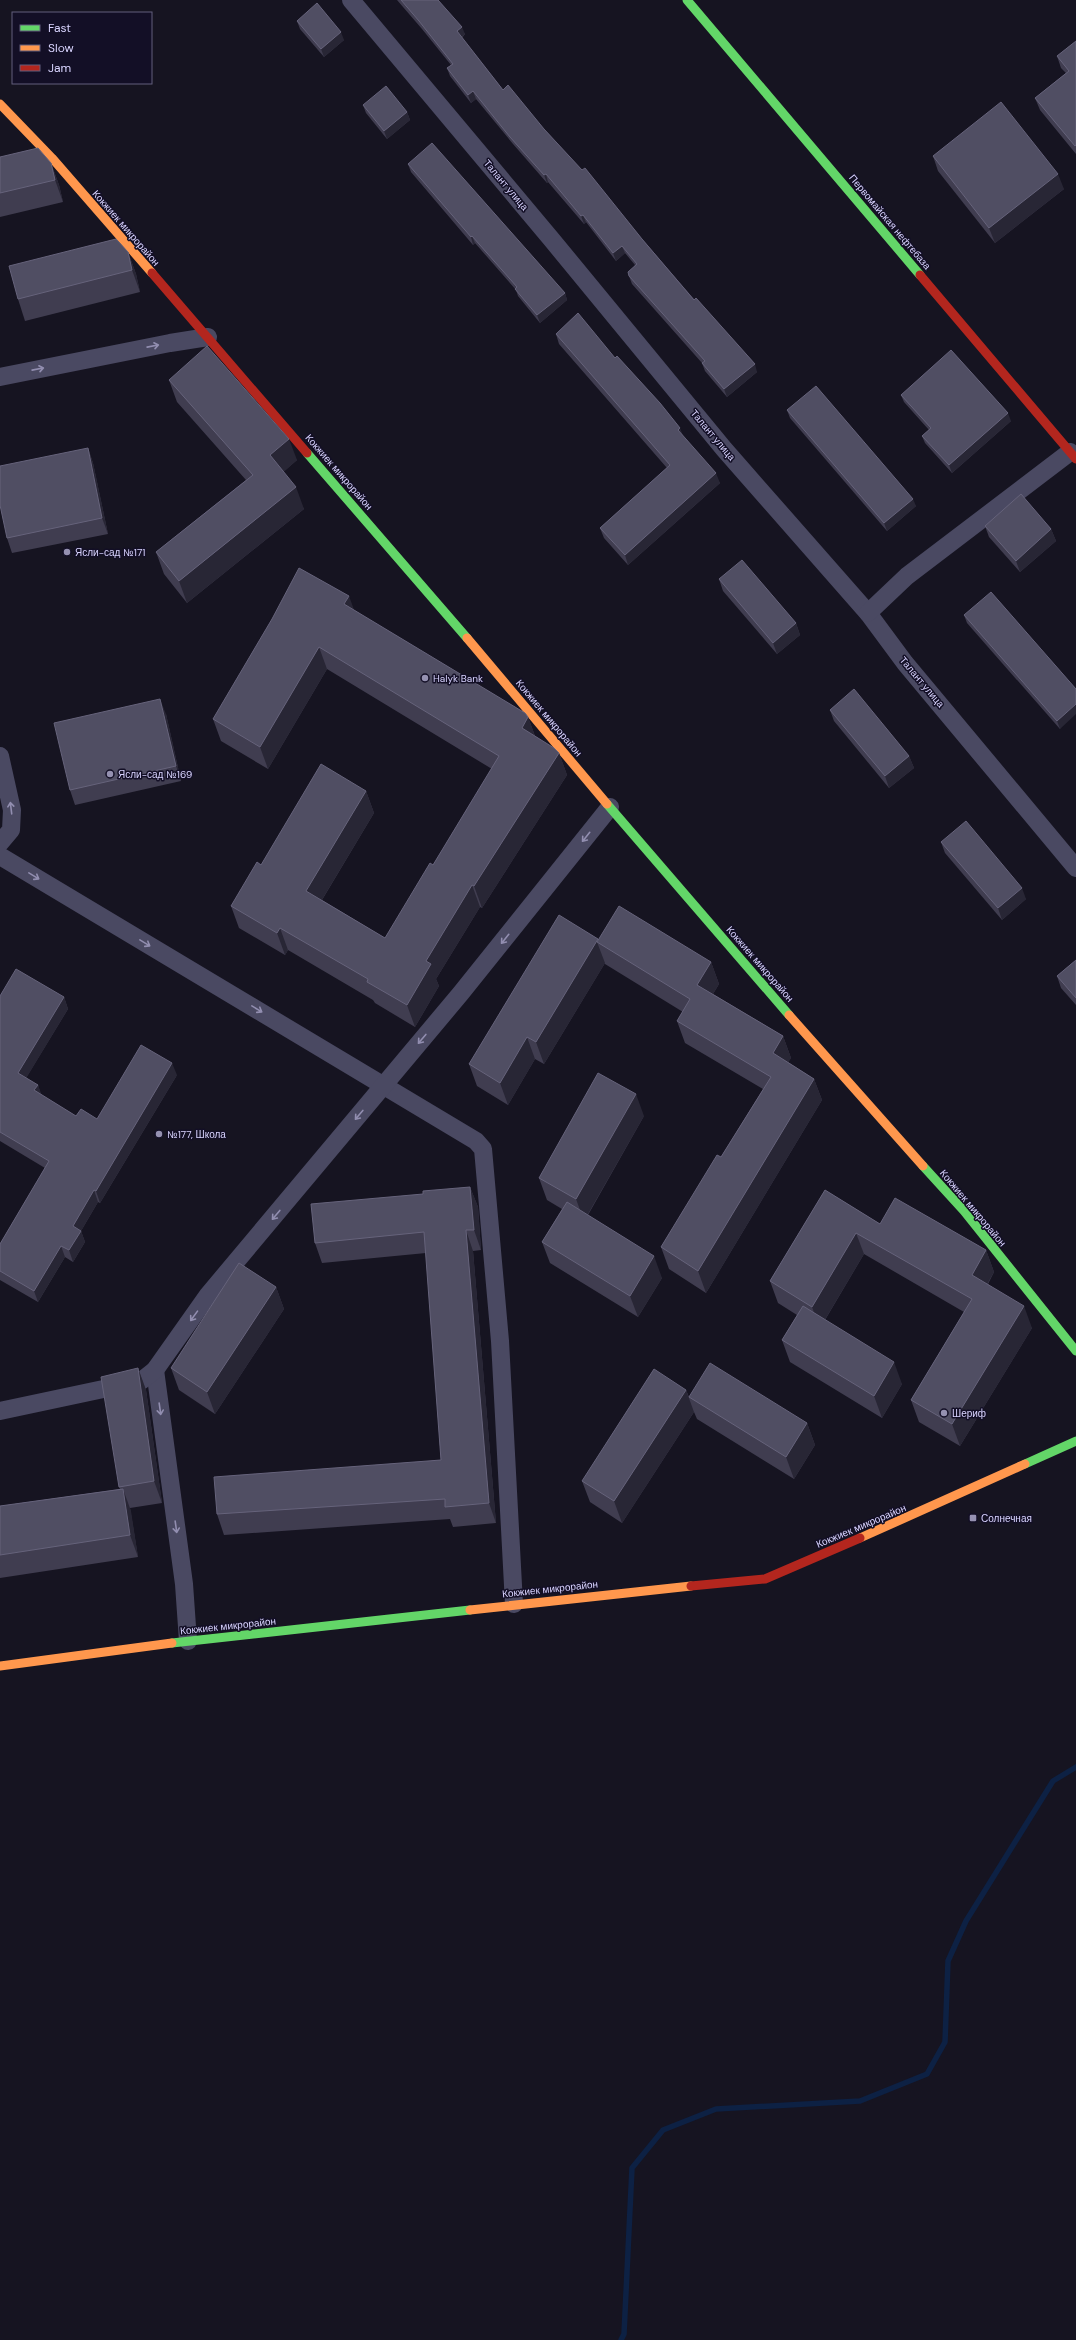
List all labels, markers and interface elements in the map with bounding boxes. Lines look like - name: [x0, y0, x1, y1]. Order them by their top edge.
- legend: [12, 12, 152, 84]
- text: Fast: [48, 20, 71, 36]
- text: Slow: [48, 40, 74, 56]
- text: Jam: [48, 60, 71, 76]
- street label: Талант улица: [481, 157, 531, 214]
- street label: Первомайская нефтебаза: [846, 172, 934, 273]
- street label: Кокжиек микрорайон: [89, 187, 163, 269]
- one-way arrow: [146, 342, 159, 350]
- one-way arrow: [31, 365, 44, 373]
- street label: Талант улица: [688, 407, 738, 464]
- street label: Кокжиек микрорайон: [302, 431, 376, 513]
- place label: Ясли-сад №171: [75, 546, 145, 559]
- marker: Ясли-сад №171: [62, 547, 72, 557]
- street label: Талант улица: [897, 654, 947, 711]
- place label: Halyk Bank: [433, 672, 483, 685]
- marker: Halyk Bank: [420, 673, 430, 683]
- street label: Кокжиек микрорайон: [513, 677, 585, 759]
- place label: Ясли-сад №169: [118, 768, 192, 781]
- marker: Ясли-сад №169: [105, 769, 115, 779]
- one-way arrow: [7, 802, 15, 815]
- one-way arrow: [582, 832, 590, 843]
- one-way arrow: [27, 873, 39, 881]
- street label: Кокжиек микрорайон: [723, 923, 797, 1005]
- one-way arrow: [500, 933, 509, 944]
- one-way arrow: [139, 939, 151, 947]
- one-way arrow: [251, 1006, 263, 1014]
- one-way arrow: [418, 1034, 427, 1045]
- one-way arrow: [354, 1109, 363, 1120]
- place label: №177, Школа: [167, 1128, 226, 1141]
- marker: №177, Школа: [154, 1129, 164, 1139]
- street label: Кокжиек микрорайон: [937, 1167, 1009, 1249]
- one-way arrow: [271, 1209, 280, 1220]
- one-way arrow: [190, 1310, 198, 1321]
- one-way arrow: [156, 1402, 164, 1415]
- place label: Шериф: [952, 1407, 986, 1420]
- marker: Шериф: [939, 1408, 949, 1418]
- street label: Кокжиек микрорайон: [814, 1501, 908, 1551]
- place label: Солнечная: [981, 1512, 1032, 1525]
- marker: Солнечная: [968, 1513, 978, 1523]
- one-way arrow: [172, 1520, 180, 1533]
- street label: Кокжиек микрорайон: [501, 1577, 599, 1601]
- street label: Кокжиек микрорайон: [179, 1614, 277, 1638]

